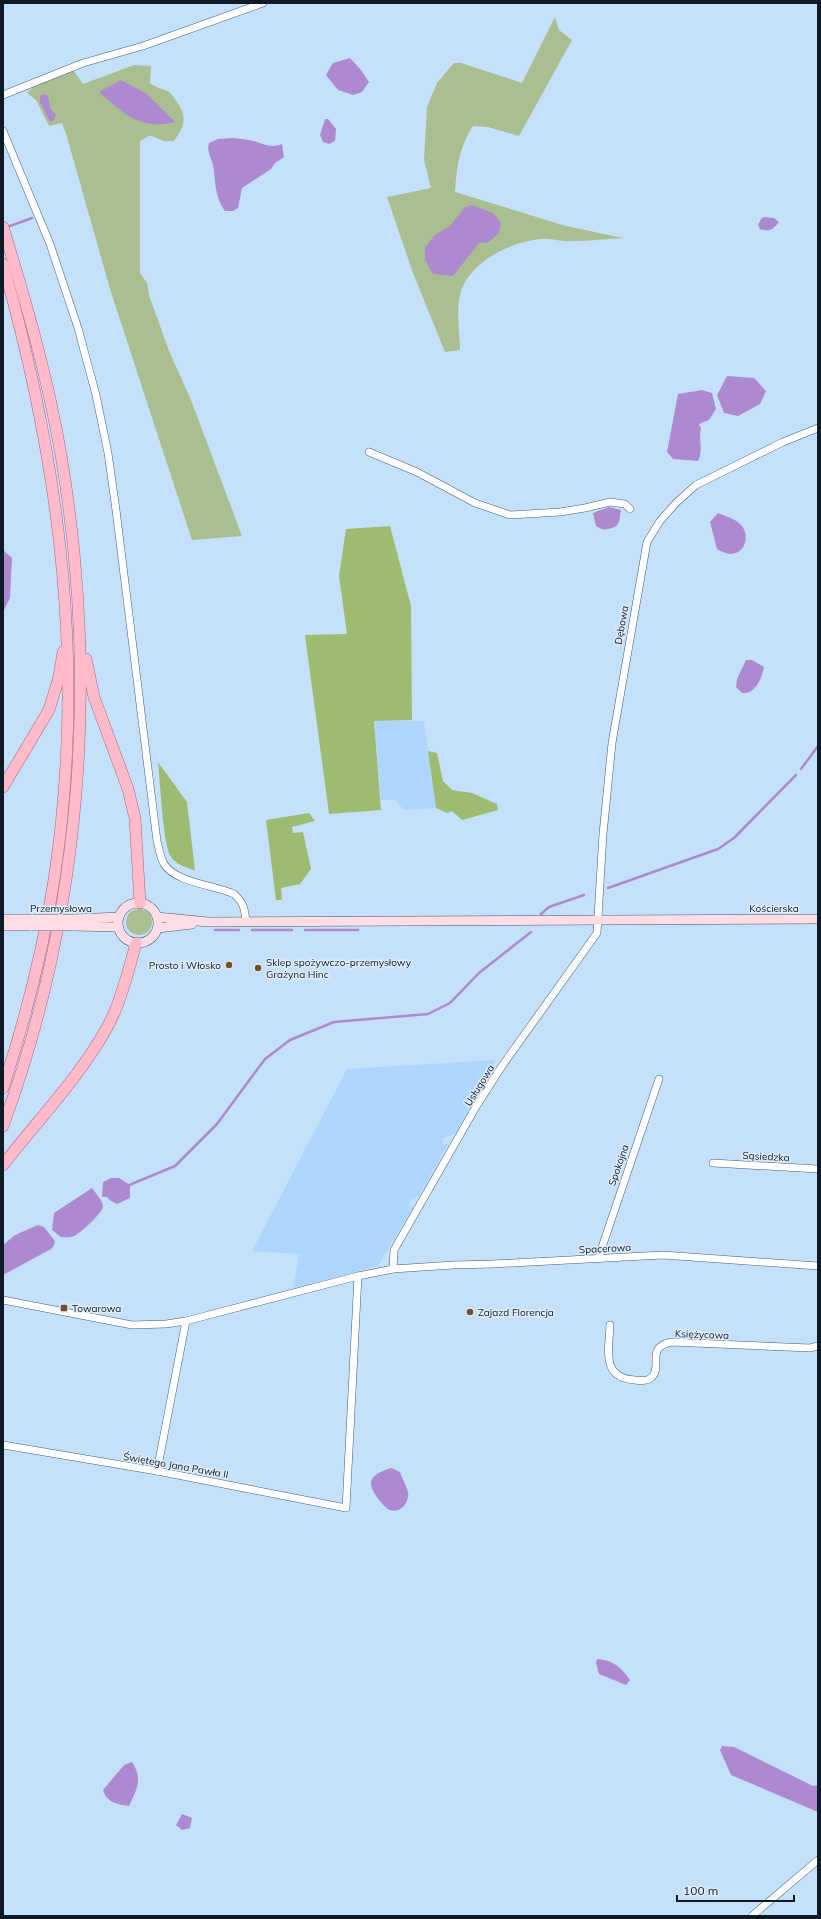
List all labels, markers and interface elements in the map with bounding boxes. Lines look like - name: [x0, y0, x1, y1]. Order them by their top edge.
- street label: Dębowa: [612, 605, 631, 645]
- street label: Przemysłowa: [30, 902, 92, 915]
- street label: Kościerska: [749, 902, 799, 915]
- place label: Sklep spożywczo-przemysłowy Grażyna Hinc: [266, 956, 412, 981]
- place label: Prosto i Włosko: [149, 959, 221, 972]
- marker: Prosto i Włosko: [224, 960, 234, 970]
- marker: Sklep spożywczo-przemysłowy Grażyna Hinc: [253, 963, 263, 973]
- street label: Usługowa: [462, 1062, 497, 1108]
- street label: Spokojna: [605, 1143, 632, 1188]
- street label: Sąsiedzka: [742, 1149, 790, 1164]
- street label: Spacerowa: [579, 1241, 631, 1256]
- place label: Towarowa: [72, 1302, 121, 1315]
- marker: Towarowa: [59, 1303, 69, 1313]
- place label: Zajazd Florencja: [478, 1306, 554, 1319]
- marker: Zajazd Florencja: [465, 1307, 475, 1317]
- street label: Księżycowa: [675, 1327, 729, 1342]
- street label: Świętego Jana Pawła II: [122, 1450, 230, 1481]
- scale bar: [677, 1877, 794, 1903]
- text: 100 m: [683, 1883, 718, 1898]

